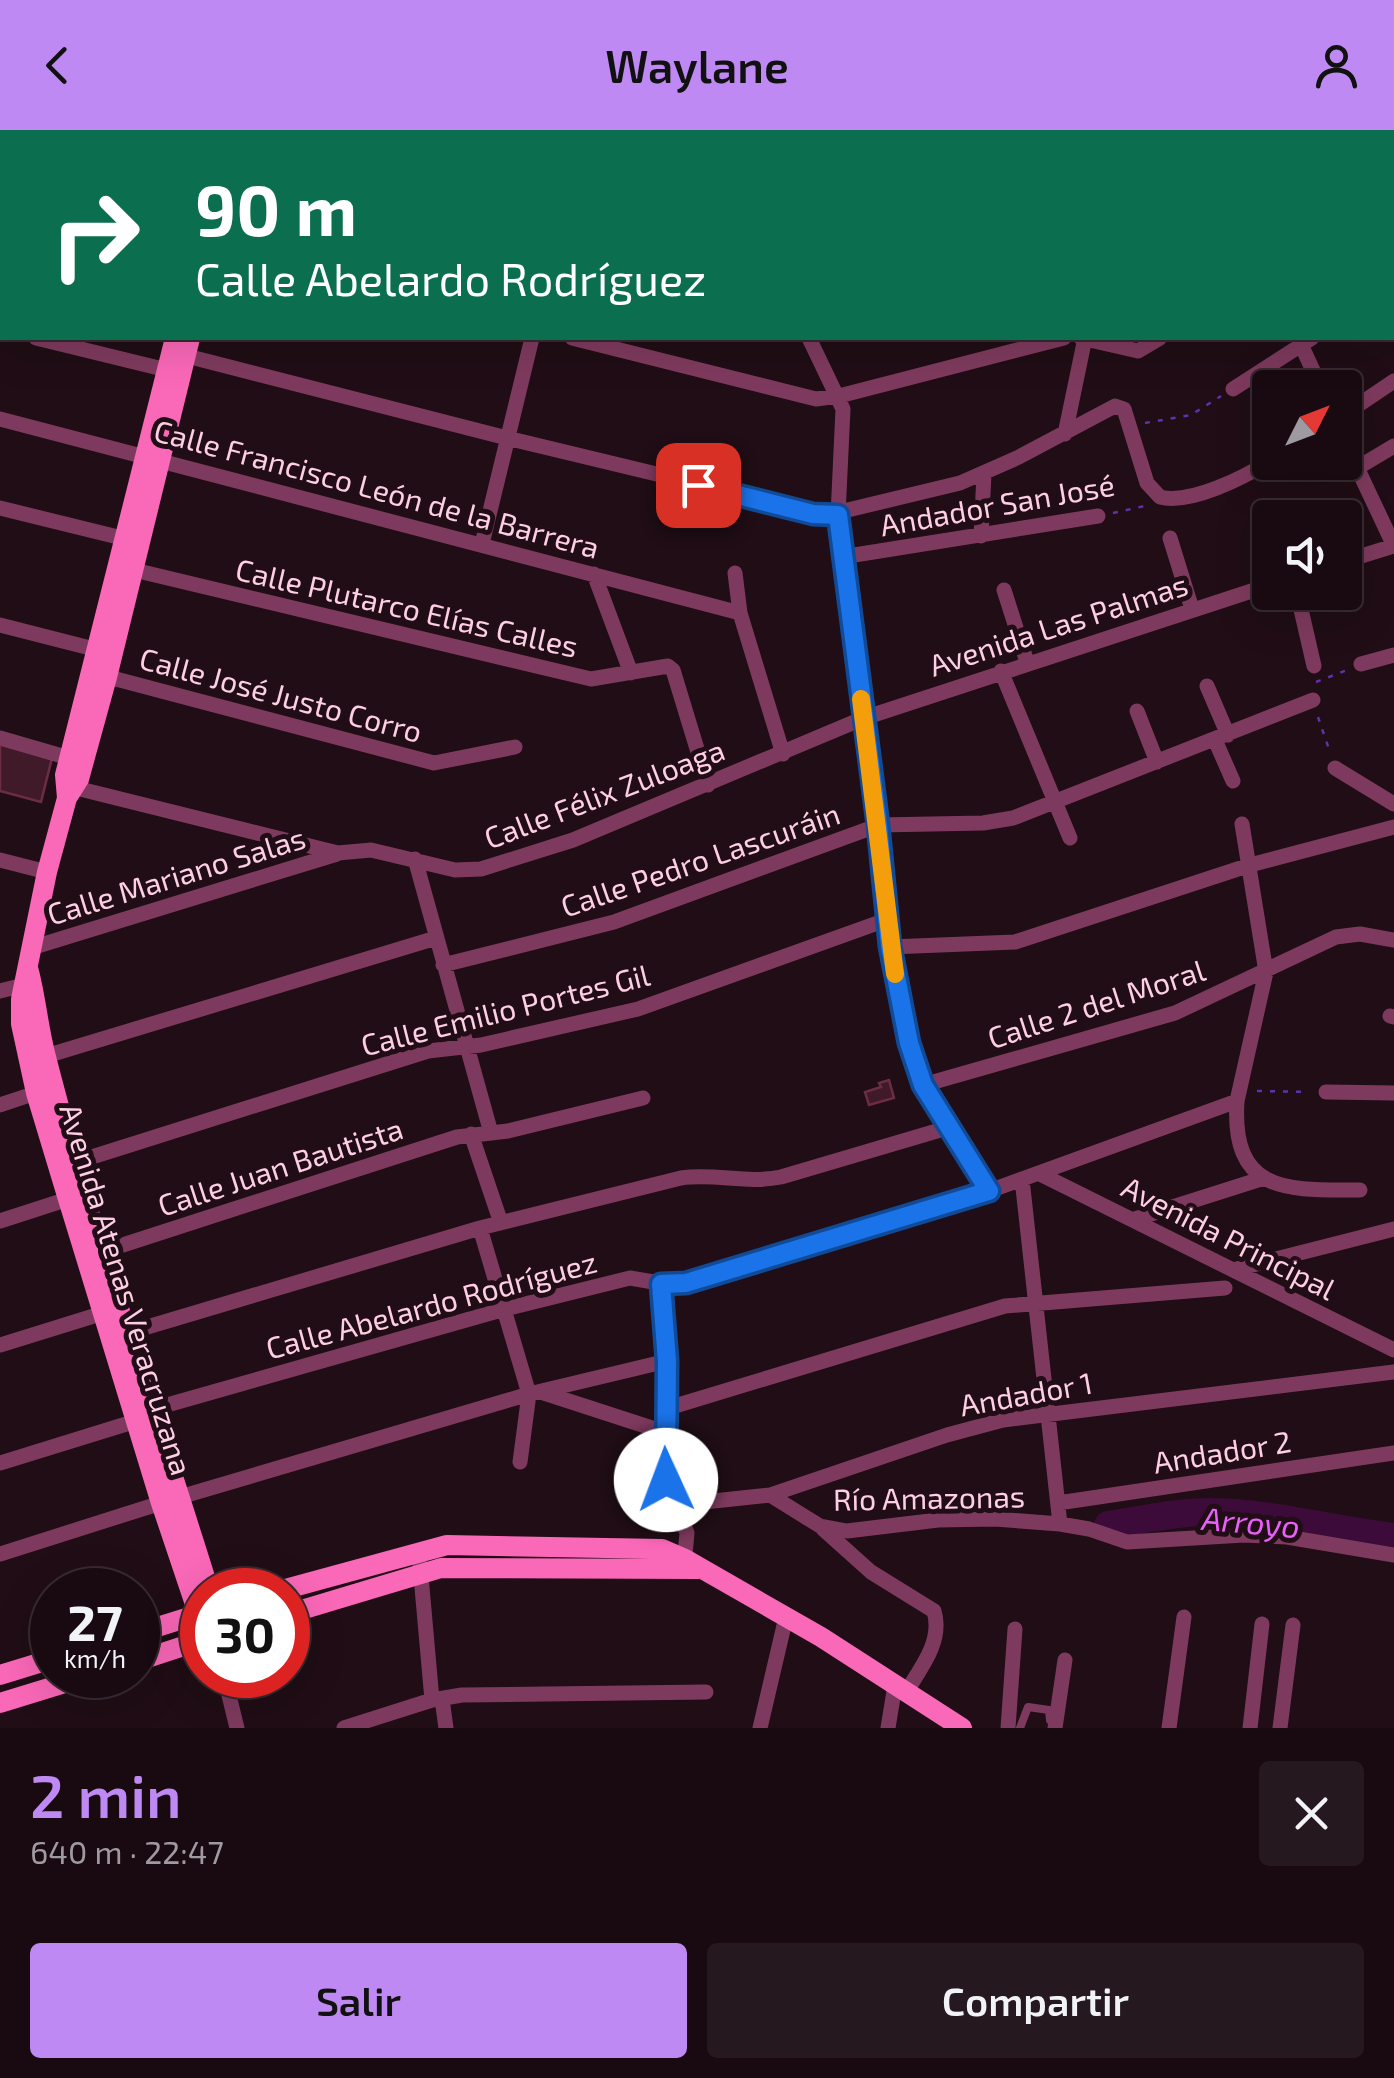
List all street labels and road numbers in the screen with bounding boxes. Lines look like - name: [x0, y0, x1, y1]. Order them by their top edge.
- street label: Calle Francisco León de la Barrera: [150, 411, 604, 565]
- street label: Andador San José: [877, 466, 1117, 542]
- street label: Calle Plutarco Elías Calles: [232, 550, 582, 664]
- street label: Avenida Las Palmas: [924, 565, 1192, 683]
- street label: Calle José Justo Corro: [136, 639, 426, 749]
- street label: Calle Félix Zuloaga: [479, 731, 729, 855]
- street label: Calle Pedro Lascuráin: [556, 794, 844, 924]
- street label: Calle Mariano Salas: [43, 819, 309, 931]
- street label: Calle 2 del Moral: [983, 951, 1209, 1055]
- street label: Calle Emilio Portes Gil: [357, 956, 653, 1062]
- street label: Avenida Atenas Veracruzana: [53, 1099, 201, 1479]
- street label: Calle Juan Bautista: [153, 1109, 407, 1223]
- street label: Avenida Principal: [1116, 1168, 1342, 1306]
- street label: Calle Abelardo Rodríguez: [262, 1243, 600, 1365]
- street label: Andador 1: [957, 1364, 1095, 1422]
- street label: Andador 2: [1151, 1422, 1293, 1480]
- street label: Río Amazonas: [833, 1477, 1025, 1517]

